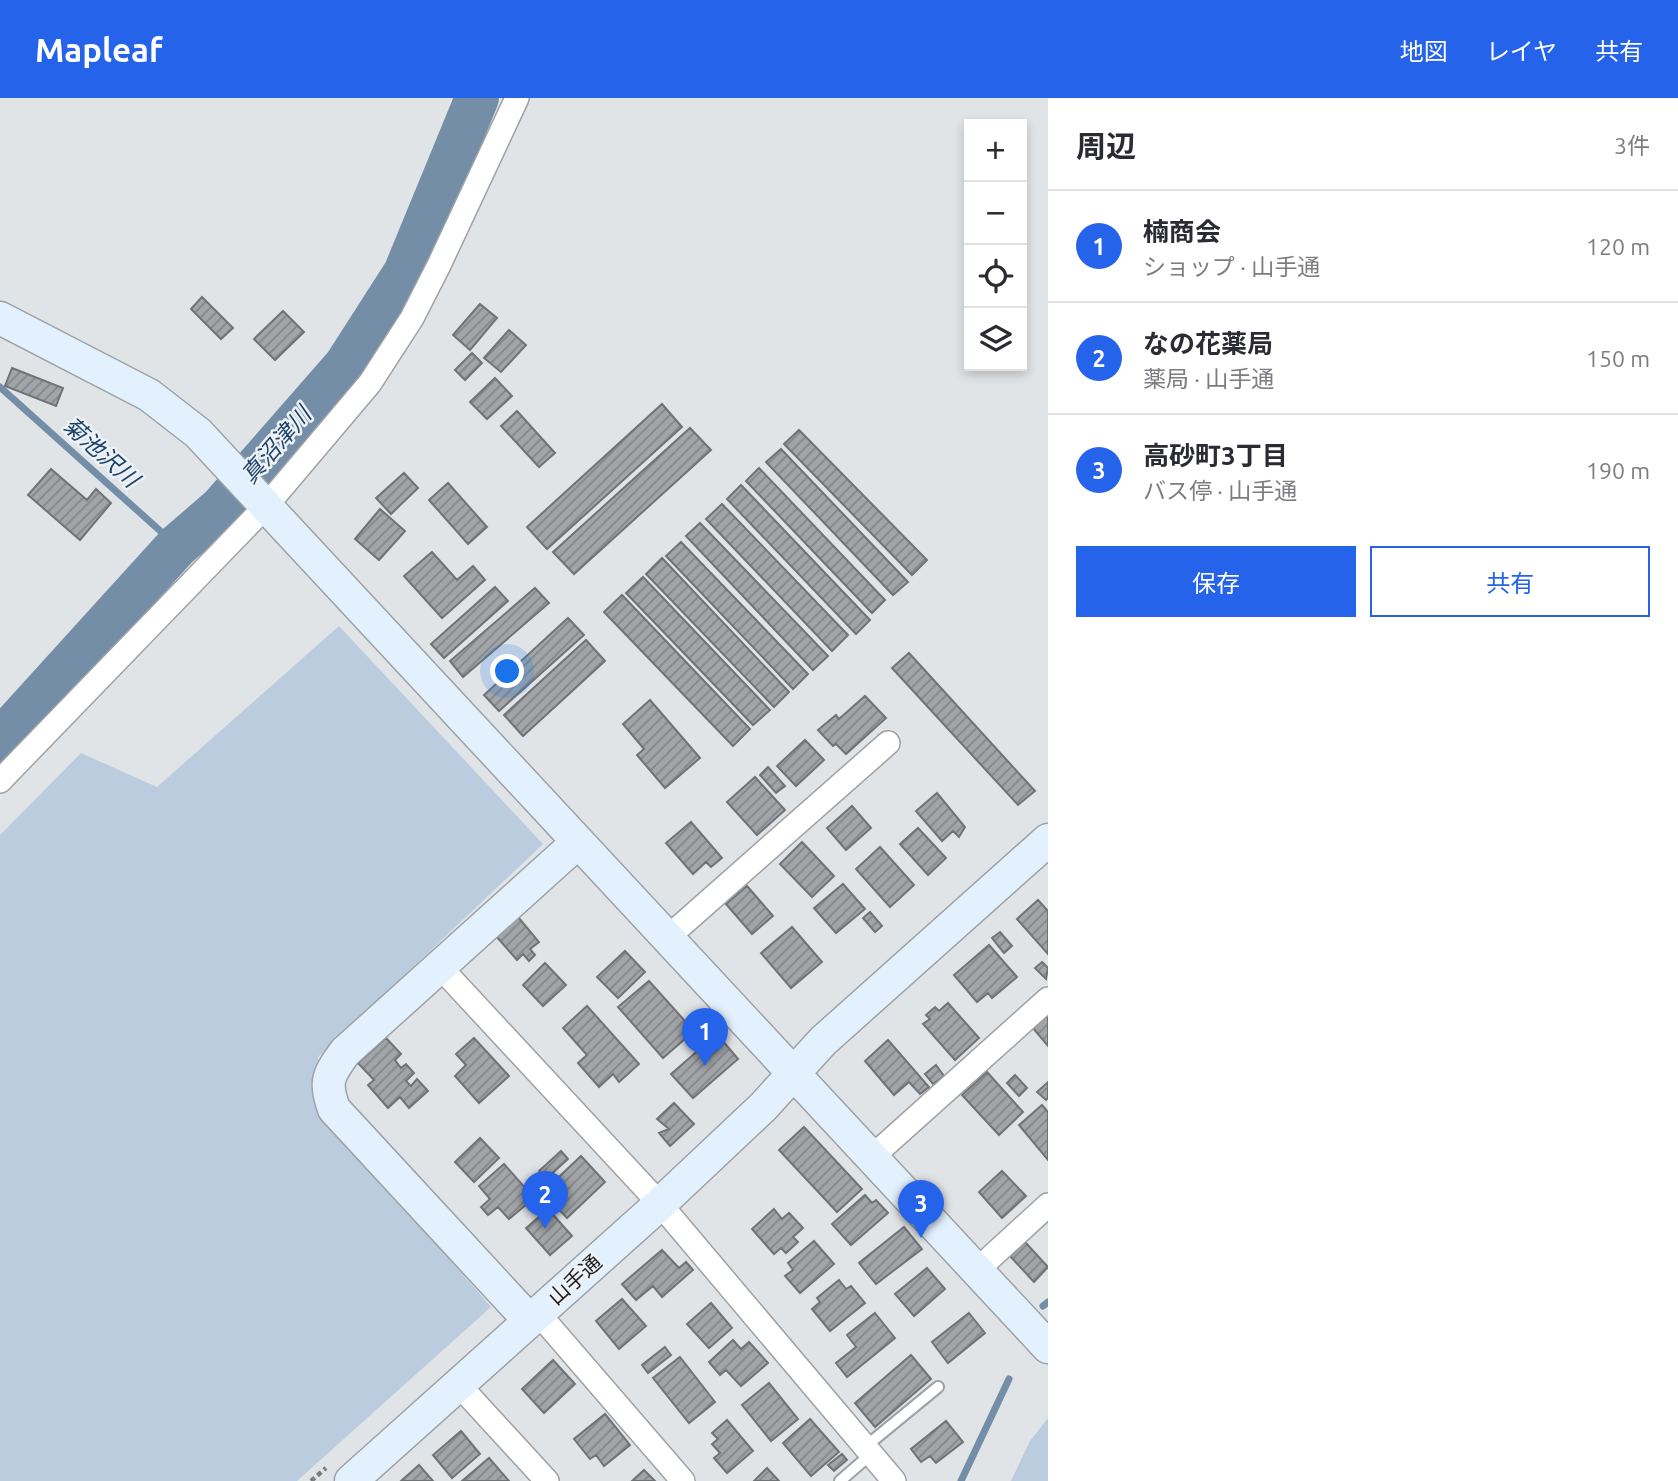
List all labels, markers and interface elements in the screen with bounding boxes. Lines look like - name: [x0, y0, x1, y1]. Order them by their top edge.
- text: Mapleaf: [35, 31, 163, 68]
- text: 地図: [1400, 38, 1448, 65]
- text: レイヤ: [1486, 38, 1557, 65]
- text: 共有: [1595, 38, 1643, 65]
- map controls: [964, 119, 1027, 371]
- button: +: [964, 119, 1027, 182]
- text: 周辺: [1076, 129, 1136, 163]
- text: 3件: [1614, 133, 1650, 158]
- button: −: [964, 182, 1027, 245]
- text: 楠商会: [1143, 217, 1221, 246]
- text: 1: [1093, 234, 1105, 259]
- text: 120 m: [1586, 234, 1650, 259]
- button: locate: [964, 245, 1027, 308]
- text: ショップ · 山手通: [1143, 254, 1320, 279]
- button: layers: [964, 308, 1027, 371]
- text: なの花薬局: [1143, 329, 1273, 358]
- text: 2: [1093, 346, 1105, 371]
- text: 150 m: [1586, 346, 1650, 371]
- text: 薬局 · 山手通: [1143, 366, 1274, 391]
- water label: 真沼津川: [236, 399, 317, 488]
- water label: 菊池沢川: [59, 412, 146, 494]
- text: 高砂町3丁目: [1143, 441, 1288, 470]
- text: 3: [1093, 458, 1105, 483]
- text: 190 m: [1586, 458, 1650, 483]
- text: バス停 · 山手通: [1143, 478, 1297, 503]
- button: 保存: [1076, 546, 1356, 617]
- button: 共有: [1370, 546, 1650, 617]
- your location: [490, 654, 524, 688]
- pin: 1: [682, 1008, 728, 1066]
- pin: 2: [522, 1171, 568, 1229]
- pin: 3: [898, 1180, 944, 1238]
- street label: 山手通: [543, 1249, 606, 1309]

